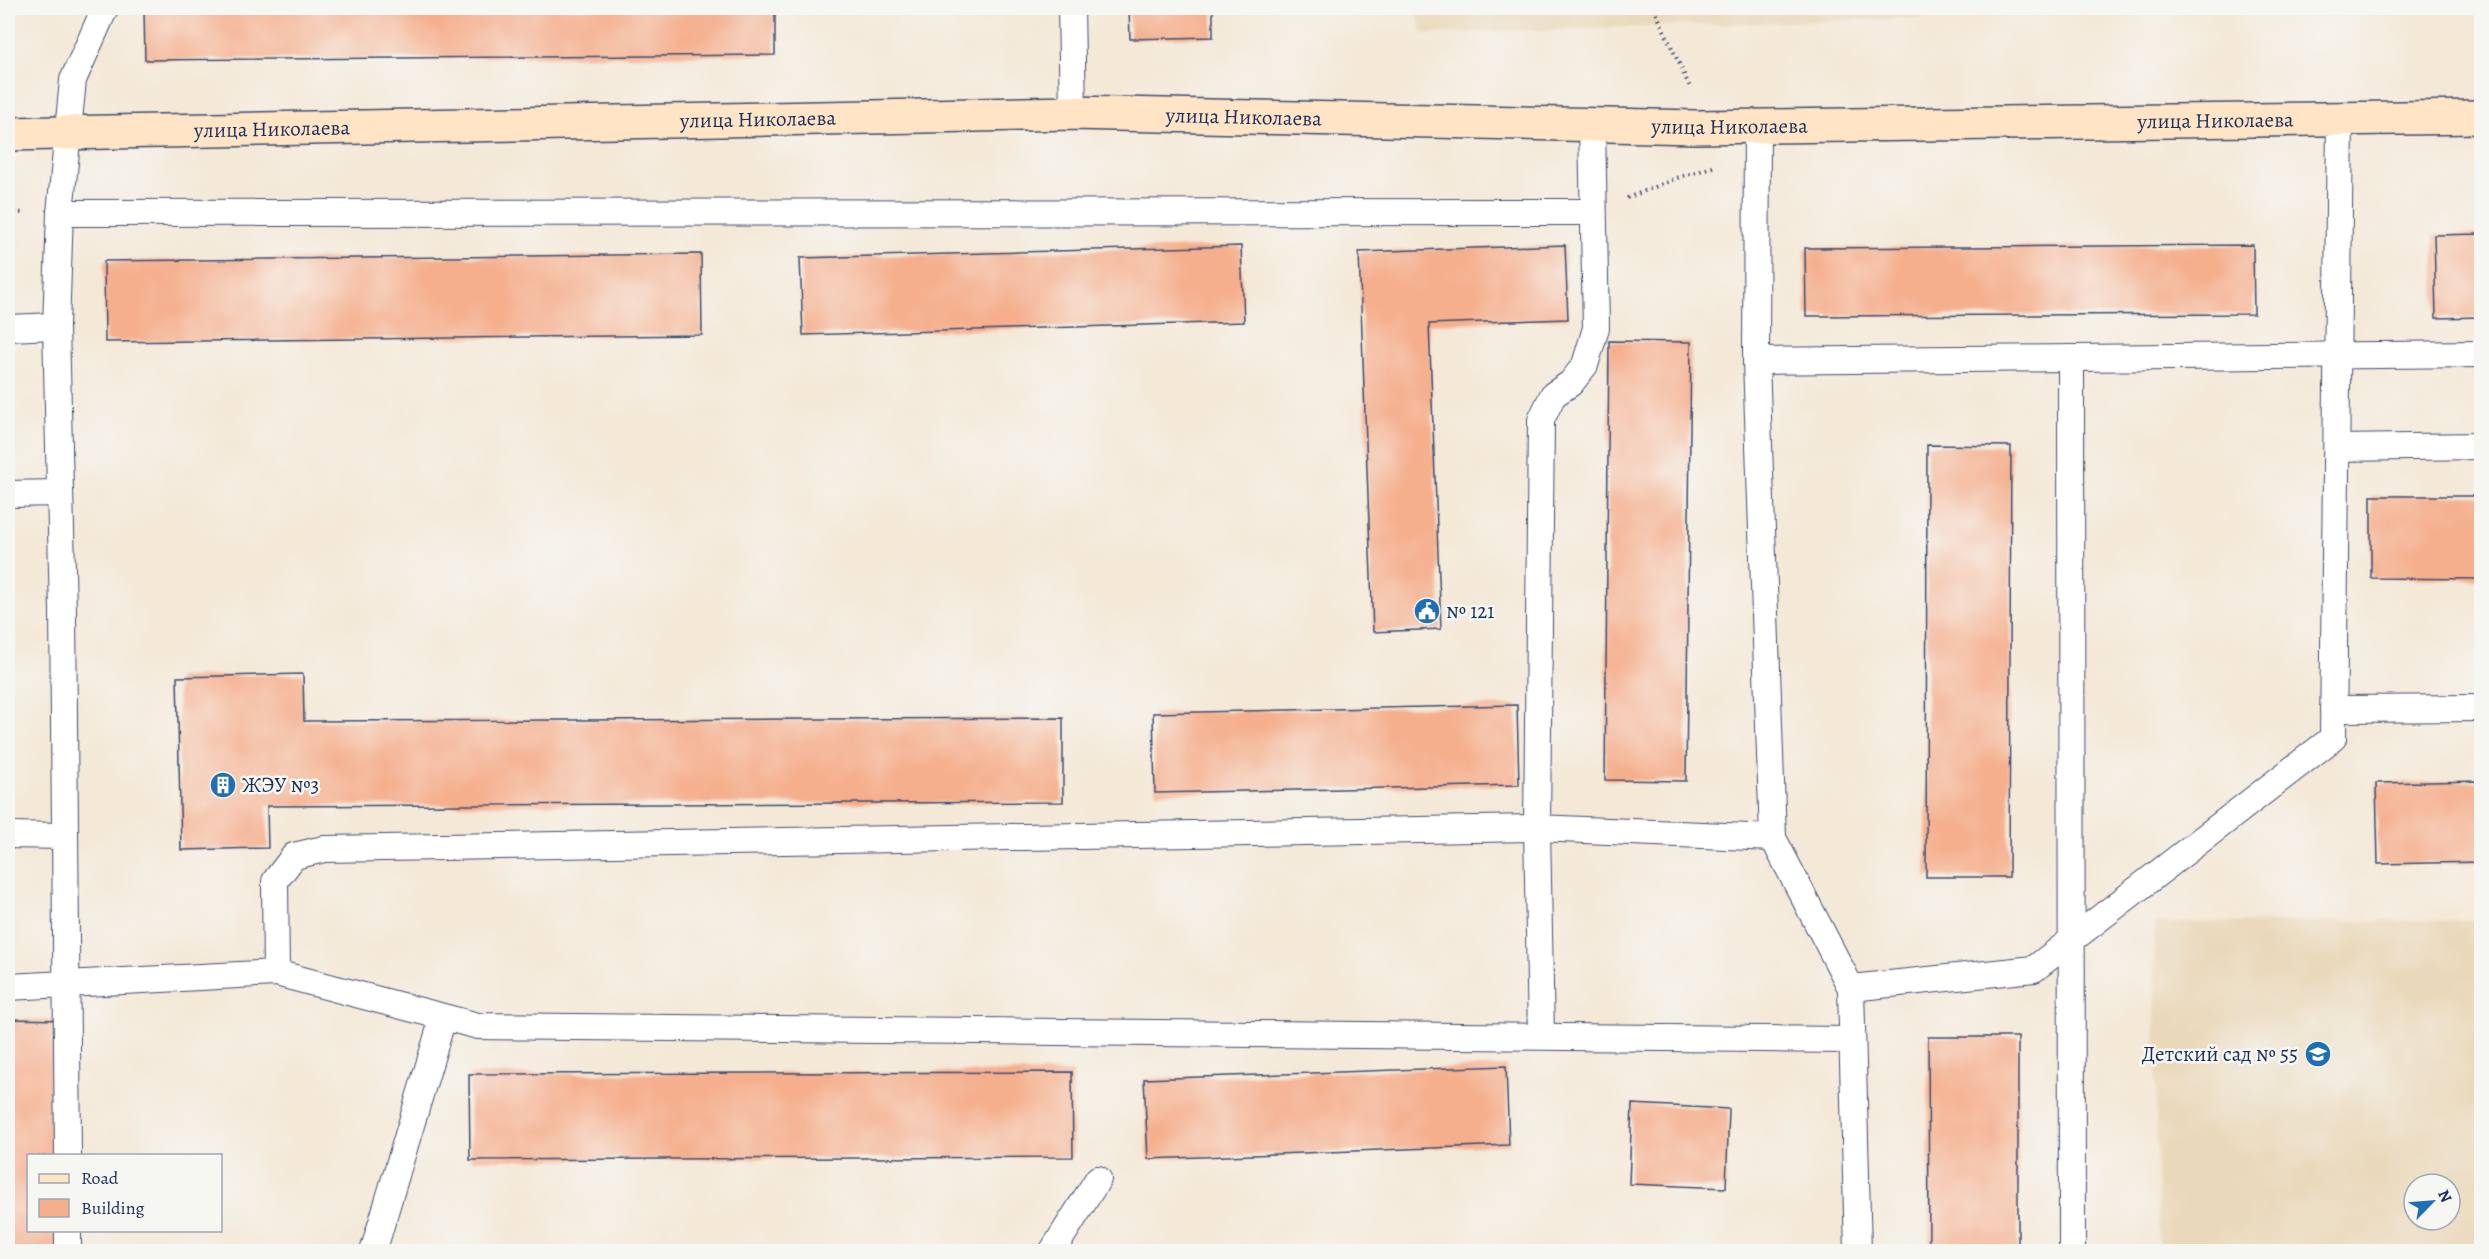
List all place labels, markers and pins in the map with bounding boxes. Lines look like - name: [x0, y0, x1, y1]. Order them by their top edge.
- public building icon: № 121: [1412, 596, 1442, 626]
- place label: № 121: [1446, 597, 1495, 625]
- building icon: ЖЭУ №3: [208, 770, 238, 800]
- place label: ЖЭУ №3: [242, 771, 319, 799]
- school or university icon: Детский сад № 55: [2303, 1039, 2333, 1069]
- place label: Детский сад № 55: [2142, 1040, 2298, 1068]

